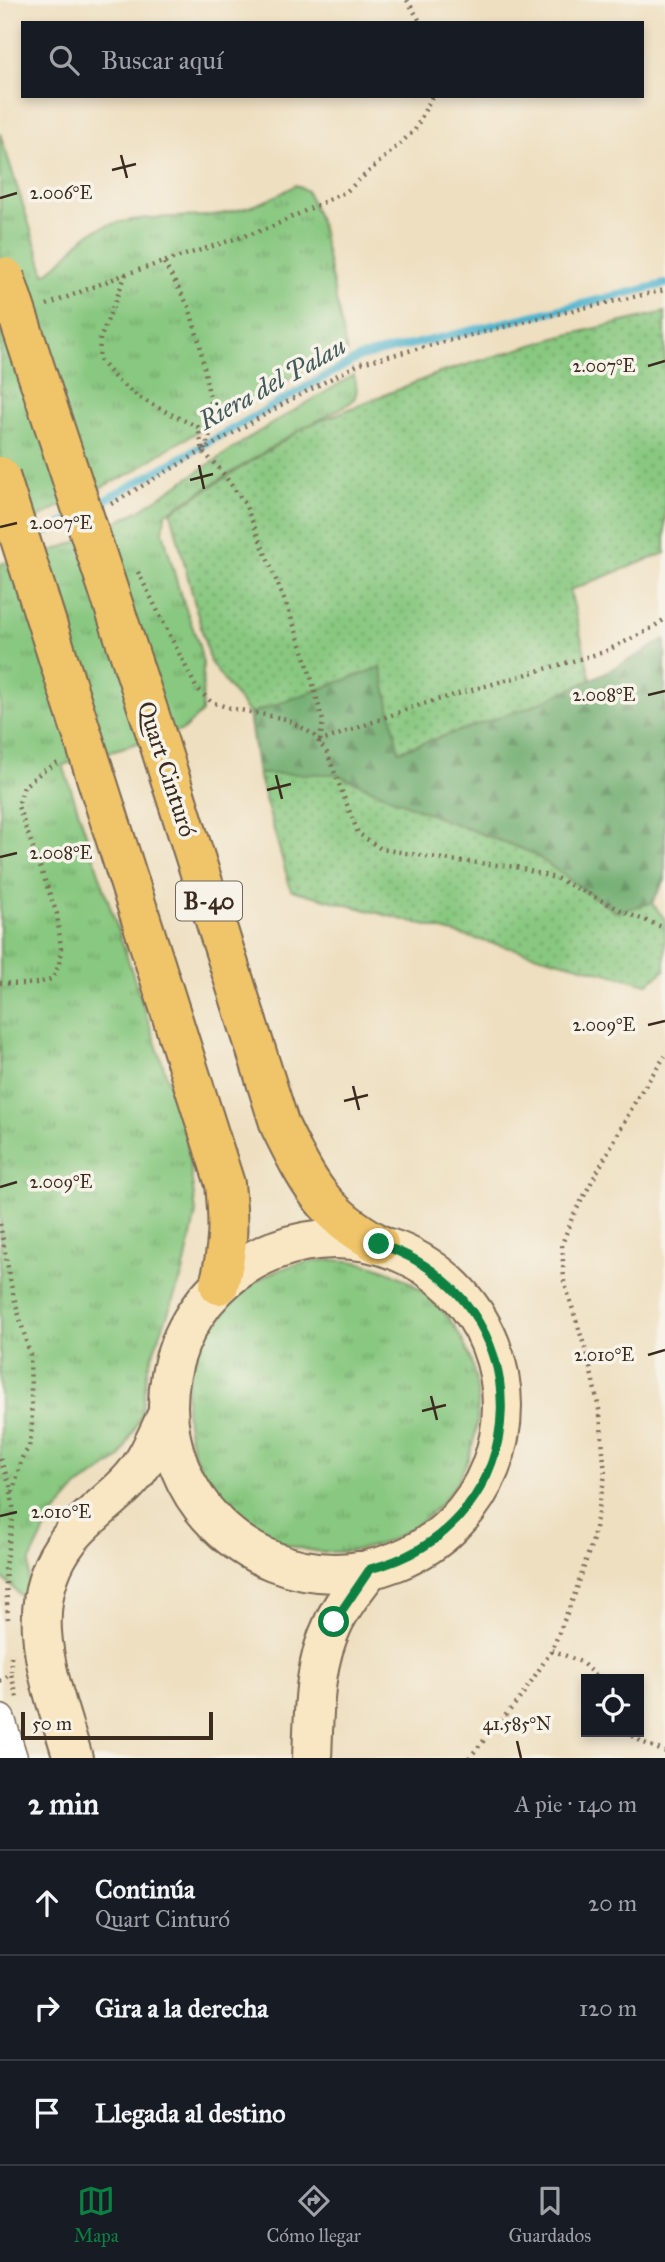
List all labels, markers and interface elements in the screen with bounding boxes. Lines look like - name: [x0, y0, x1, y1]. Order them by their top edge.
- search box: [21, 21, 644, 98]
- icon: search: [45, 41, 83, 79]
- text: Buscar aquí: [101, 44, 223, 76]
- text: 2.006°E: [30, 182, 92, 204]
- water label: Riera del Palau: [192, 329, 351, 437]
- text: 2.007°E: [573, 355, 636, 377]
- text: 2.007°E: [30, 512, 93, 534]
- text: 2.008°E: [573, 684, 636, 706]
- street label: Quart Cinturó: [131, 697, 203, 841]
- text: 2.008°E: [30, 842, 93, 864]
- road number: B-40: [176, 882, 242, 920]
- text: 2.009°E: [572, 1014, 636, 1036]
- text: 2.009°E: [29, 1171, 93, 1193]
- route end: [363, 1228, 394, 1259]
- text: 2.010°E: [574, 1344, 634, 1366]
- text: 2.010°E: [31, 1501, 91, 1523]
- route start: [318, 1606, 349, 1637]
- map controls: [581, 1674, 644, 1737]
- button: locate: [581, 1674, 644, 1737]
- scale bar: [21, 1709, 214, 1741]
- text: 50 m: [32, 1712, 72, 1735]
- text: 41.585°N: [483, 1713, 551, 1735]
- text: 2 min: [28, 1786, 99, 1822]
- text: A pie · 140 m: [515, 1790, 637, 1818]
- text: Continúa: [95, 1873, 195, 1905]
- icon: ahead: [28, 1884, 66, 1922]
- text: 20 m: [588, 1889, 637, 1917]
- text: Quart Cinturó: [95, 1905, 230, 1933]
- icon: right: [28, 1989, 66, 2027]
- text: Gira a la derecha: [95, 1992, 268, 2024]
- text: 120 m: [579, 1994, 637, 2022]
- icon: arrive: [28, 2094, 66, 2132]
- text: Llegada al destino: [95, 2097, 286, 2129]
- tab: Mapa: [74, 2182, 119, 2247]
- tab: Cómo llegar: [266, 2182, 361, 2247]
- tab: Guardados: [508, 2182, 591, 2247]

